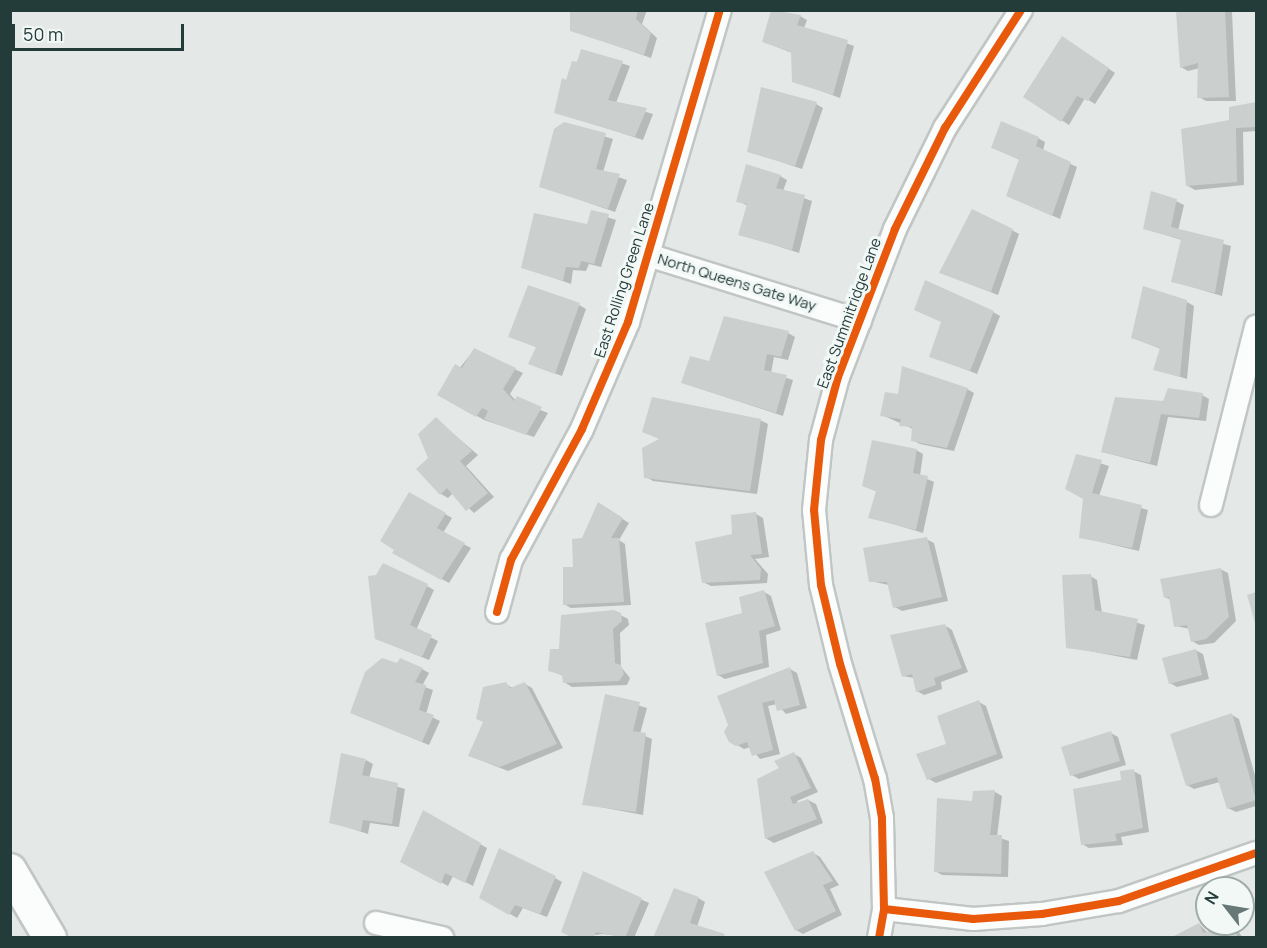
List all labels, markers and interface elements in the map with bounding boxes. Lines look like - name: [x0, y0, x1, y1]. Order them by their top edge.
- scale bar: [15, 12, 188, 50]
- text: 50 m: [23, 22, 63, 46]
- street label: East Rolling Green Lane: [590, 200, 658, 360]
- street label: East Summitridge Lane: [813, 235, 885, 391]
- street label: North Queens Gate Way: [656, 249, 818, 315]
- north arrow: [1195, 876, 1255, 936]
- text: N: [1199, 887, 1224, 908]

